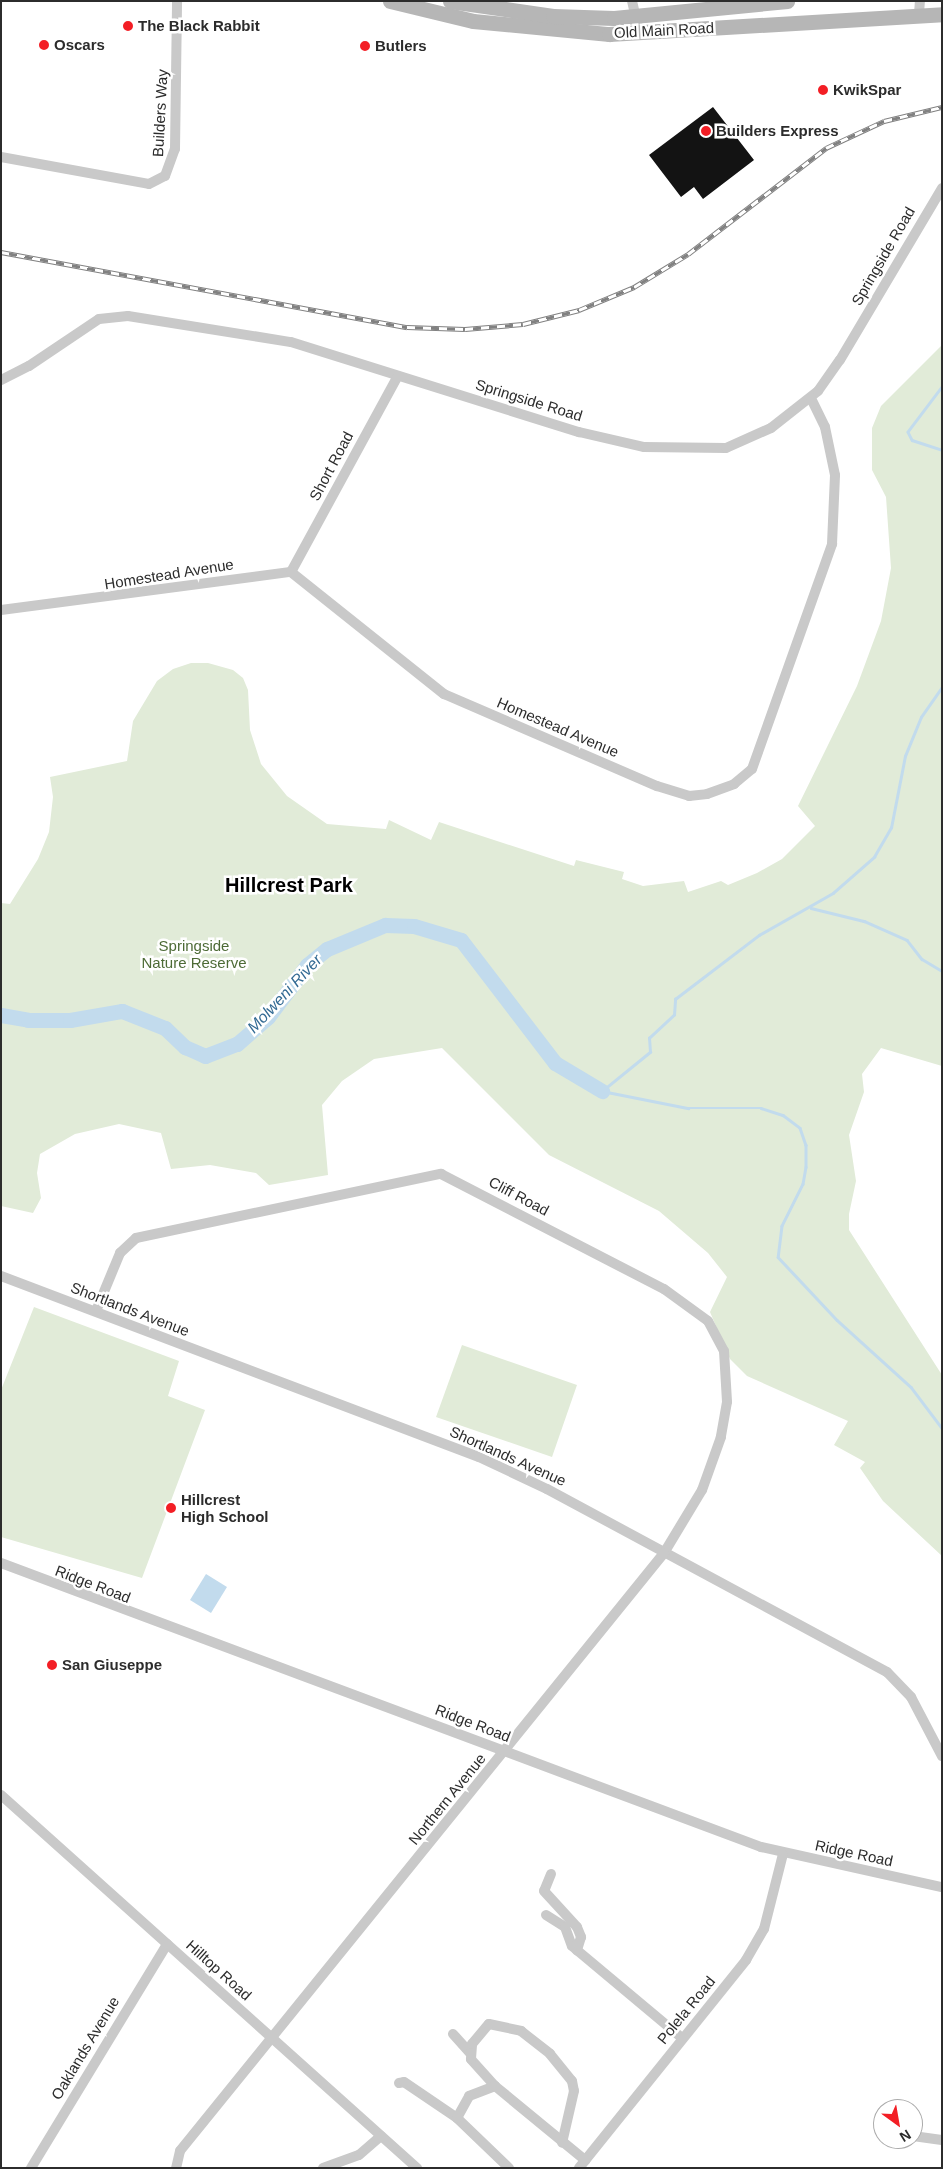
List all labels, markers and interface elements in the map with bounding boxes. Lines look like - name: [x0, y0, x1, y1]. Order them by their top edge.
- place label: The Black Rabbit: [138, 17, 260, 35]
- street label: Old Main Road: [614, 18, 714, 42]
- marker: The Black Rabbit: [122, 20, 134, 32]
- place label: Oscars: [54, 36, 105, 54]
- place label: Butlers: [375, 37, 427, 55]
- marker: Oscars: [38, 39, 50, 51]
- marker: Butlers: [359, 40, 371, 52]
- street label: Builders Way: [149, 69, 171, 157]
- place label: KwikSpar: [833, 81, 901, 99]
- marker: KwikSpar: [817, 84, 829, 96]
- place label: Builders Express: [716, 122, 839, 140]
- marker: Builders Express: [700, 125, 712, 137]
- street label: Springside Road: [847, 203, 919, 309]
- street label: Springside Road: [473, 375, 585, 425]
- street label: Short Road: [305, 428, 357, 504]
- street label: Homestead Avenue: [103, 555, 235, 593]
- street label: Homestead Avenue: [494, 693, 622, 761]
- district label: Hillcrest Park: [225, 873, 353, 897]
- park label: Springside Nature Reserve: [141, 936, 247, 971]
- water label: Molweni River: [244, 951, 326, 1037]
- street label: Cliff Road: [486, 1173, 552, 1219]
- street label: Shortlands Avenue: [68, 1278, 192, 1340]
- street label: Shortlands Avenue: [447, 1422, 569, 1490]
- place label: Hillcrest High School: [181, 1490, 268, 1525]
- marker: Hillcrest High School: [165, 1502, 177, 1514]
- street label: Ridge Road: [53, 1561, 133, 1607]
- place label: San Giuseppe: [62, 1656, 162, 1674]
- marker: San Giuseppe: [46, 1659, 58, 1671]
- street label: Ridge Road: [433, 1700, 513, 1746]
- street label: Northern Avenue: [404, 1749, 490, 1849]
- street label: Ridge Road: [813, 1836, 895, 1870]
- street label: Hilltop Road: [183, 1936, 255, 2004]
- street label: Polela Road: [653, 1973, 719, 2047]
- street label: Oaklands Avenue: [47, 1993, 123, 2103]
- north arrow: [873, 2099, 923, 2149]
- text: N: [897, 2126, 914, 2145]

